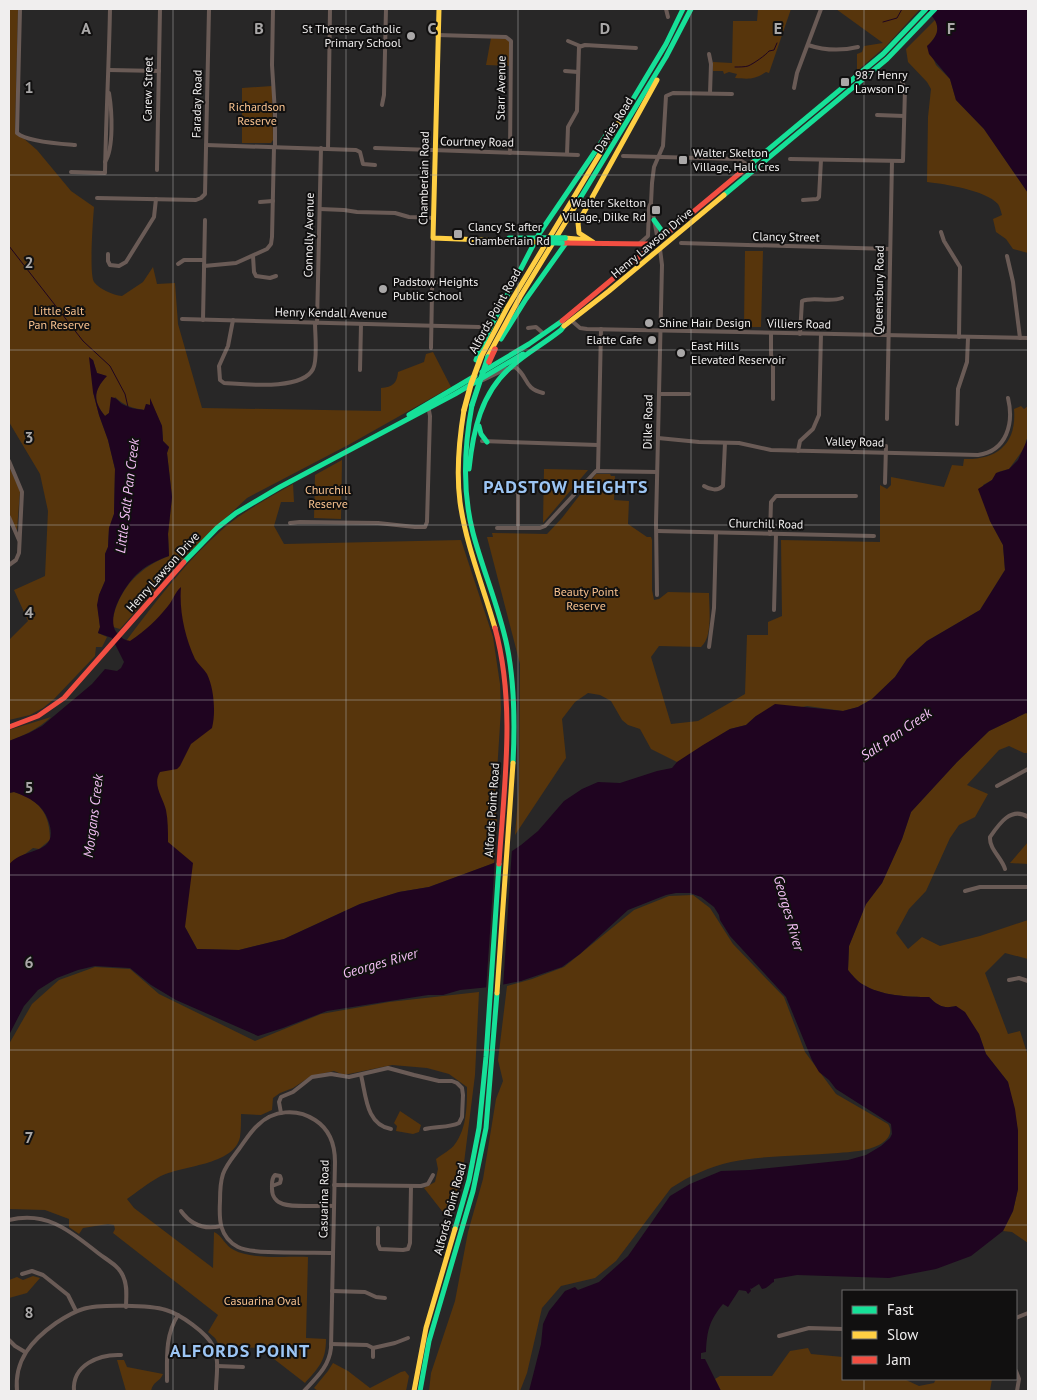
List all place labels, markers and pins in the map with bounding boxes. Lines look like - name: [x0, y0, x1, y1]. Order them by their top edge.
- place label: St Therese Catholic Primary School: [302, 21, 402, 50]
- marker: St Therese Catholic Primary School: [405, 30, 417, 42]
- place label: 987 Henry Lawson Dr: [855, 67, 909, 96]
- marker: 987 Henry Lawson Dr: [839, 76, 851, 88]
- place label: Walter Skelton Village, Hall Cres: [692, 145, 780, 174]
- marker: Walter Skelton Village, Hall Cres: [677, 154, 689, 166]
- place label: Walter Skelton Village, Dilke Rd: [561, 195, 646, 224]
- marker: Walter Skelton Village, Dilke Rd: [650, 204, 662, 216]
- place label: Clancy St after Chamberlain Rd: [468, 219, 550, 248]
- marker: Clancy St after Chamberlain Rd: [452, 228, 464, 240]
- place label: Padstow Heights Public School: [393, 274, 478, 303]
- marker: Padstow Heights Public School: [377, 283, 389, 295]
- place label: Shine Hair Design: [659, 315, 751, 330]
- marker: Shine Hair Design: [643, 317, 655, 329]
- place label: Elatte Cafe: [586, 332, 642, 347]
- marker: Elatte Cafe: [646, 334, 658, 346]
- place label: East Hills Elevated Reservoir: [691, 338, 785, 367]
- marker: East Hills Elevated Reservoir: [675, 347, 687, 359]

